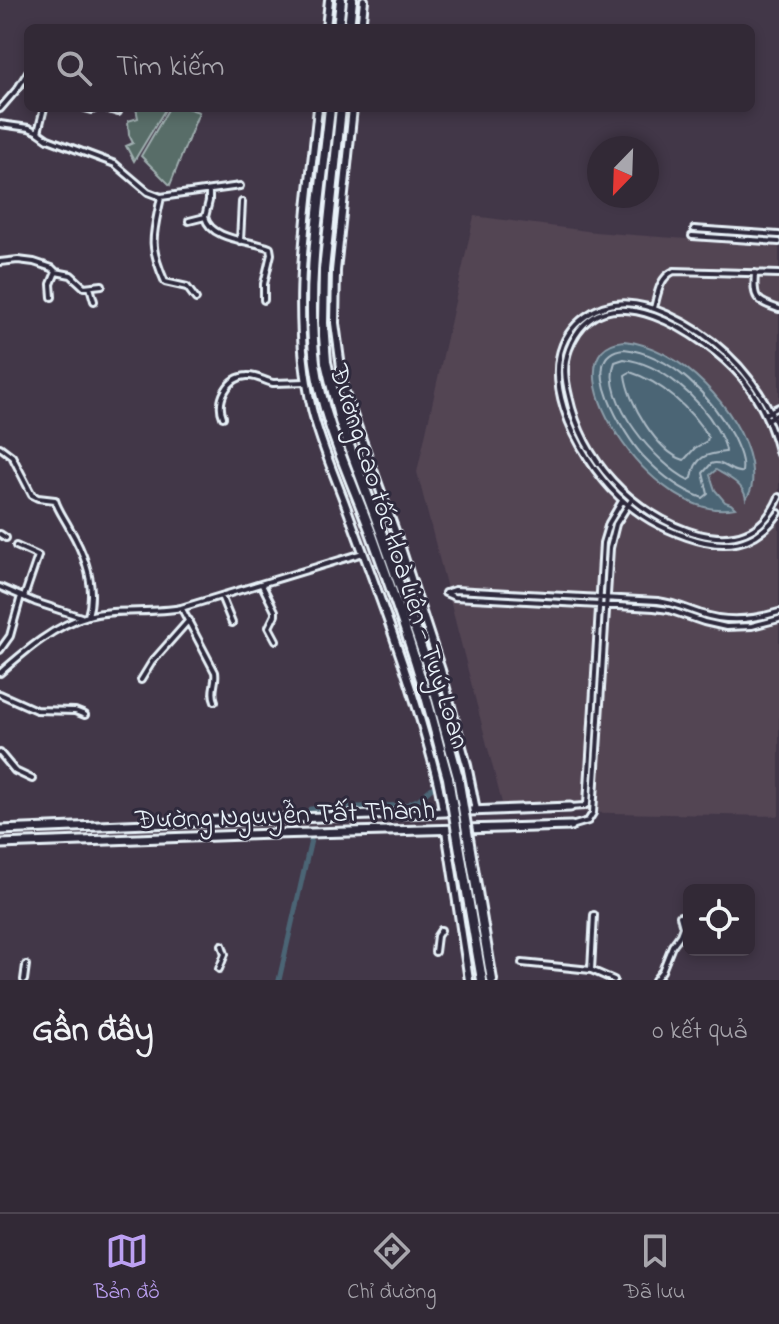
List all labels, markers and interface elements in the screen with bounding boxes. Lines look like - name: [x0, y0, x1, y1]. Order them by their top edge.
- search box: [24, 24, 755, 112]
- icon: search: [52, 46, 96, 90]
- text: Tìm kiếm: [116, 46, 225, 90]
- north arrow: [587, 136, 659, 208]
- street label: Đường cao tốc Hoà Liên - Tuý Loan: [316, 359, 479, 755]
- street label: Đường Nguyễn Tất Thành: [134, 791, 436, 842]
- map controls: [683, 884, 755, 956]
- button: locate: [683, 884, 755, 956]
- text: Gần đây: [32, 1007, 153, 1057]
- text: 0 kết quả: [652, 1013, 747, 1051]
- tab: Bản đồ: [94, 1229, 160, 1309]
- tab: Chỉ đường: [347, 1229, 436, 1309]
- tab: Đã lưu: [624, 1229, 685, 1309]

